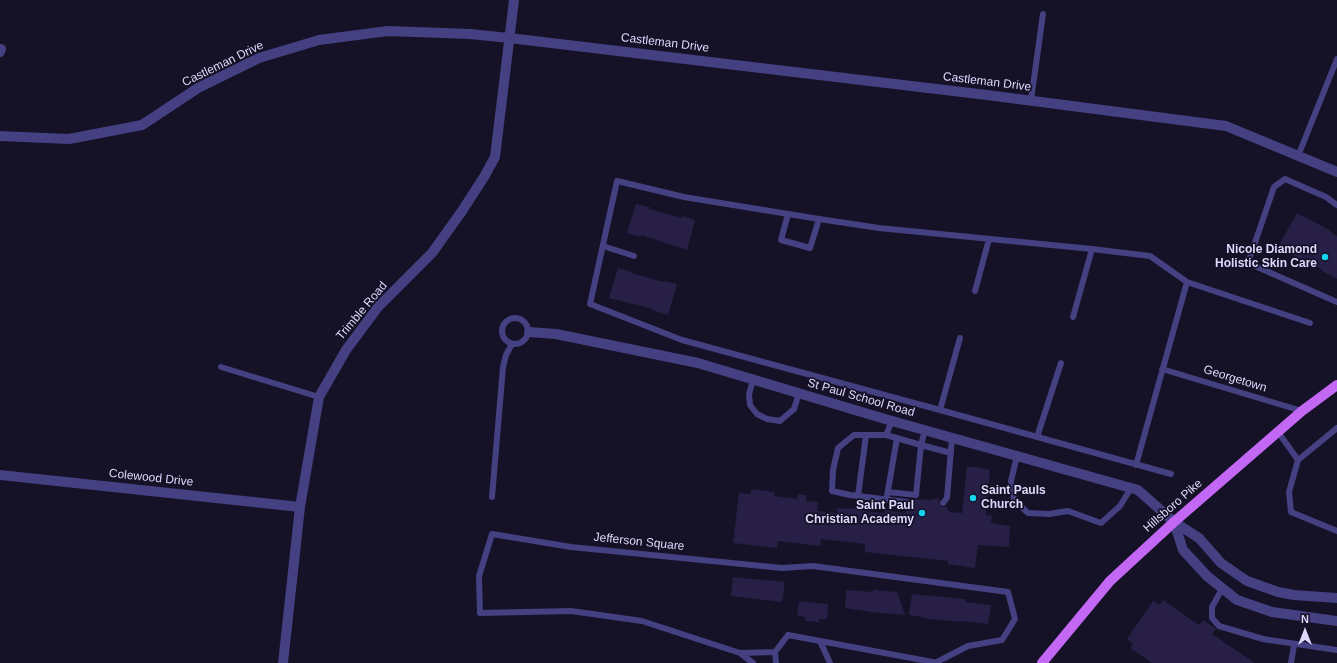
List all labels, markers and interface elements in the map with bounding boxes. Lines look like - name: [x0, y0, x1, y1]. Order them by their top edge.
- street label: Castleman Drive: [620, 30, 710, 56]
- street label: Castleman Drive: [180, 38, 266, 90]
- street label: Castleman Drive: [942, 69, 1032, 95]
- place label: Nicole Diamond Holistic Skin Care: [1215, 243, 1317, 271]
- marker: Nicole Diamond Holistic Skin Care: [1320, 252, 1330, 262]
- street label: Trimble Road: [333, 279, 391, 343]
- street label: Georgetown: [1202, 363, 1268, 395]
- street label: St Paul School Road: [806, 376, 916, 420]
- street label: Colewood Drive: [108, 466, 194, 490]
- street label: Hillsboro Pike: [1141, 477, 1205, 535]
- place label: Saint Pauls Church: [981, 484, 1046, 512]
- marker: Saint Pauls Church: [968, 493, 978, 503]
- place label: Saint Paul Christian Academy: [805, 499, 914, 527]
- marker: Saint Paul Christian Academy: [917, 508, 927, 518]
- street label: Jefferson Square: [593, 530, 685, 554]
- north arrow: [1285, 611, 1325, 651]
- text: N: [1301, 613, 1309, 625]

